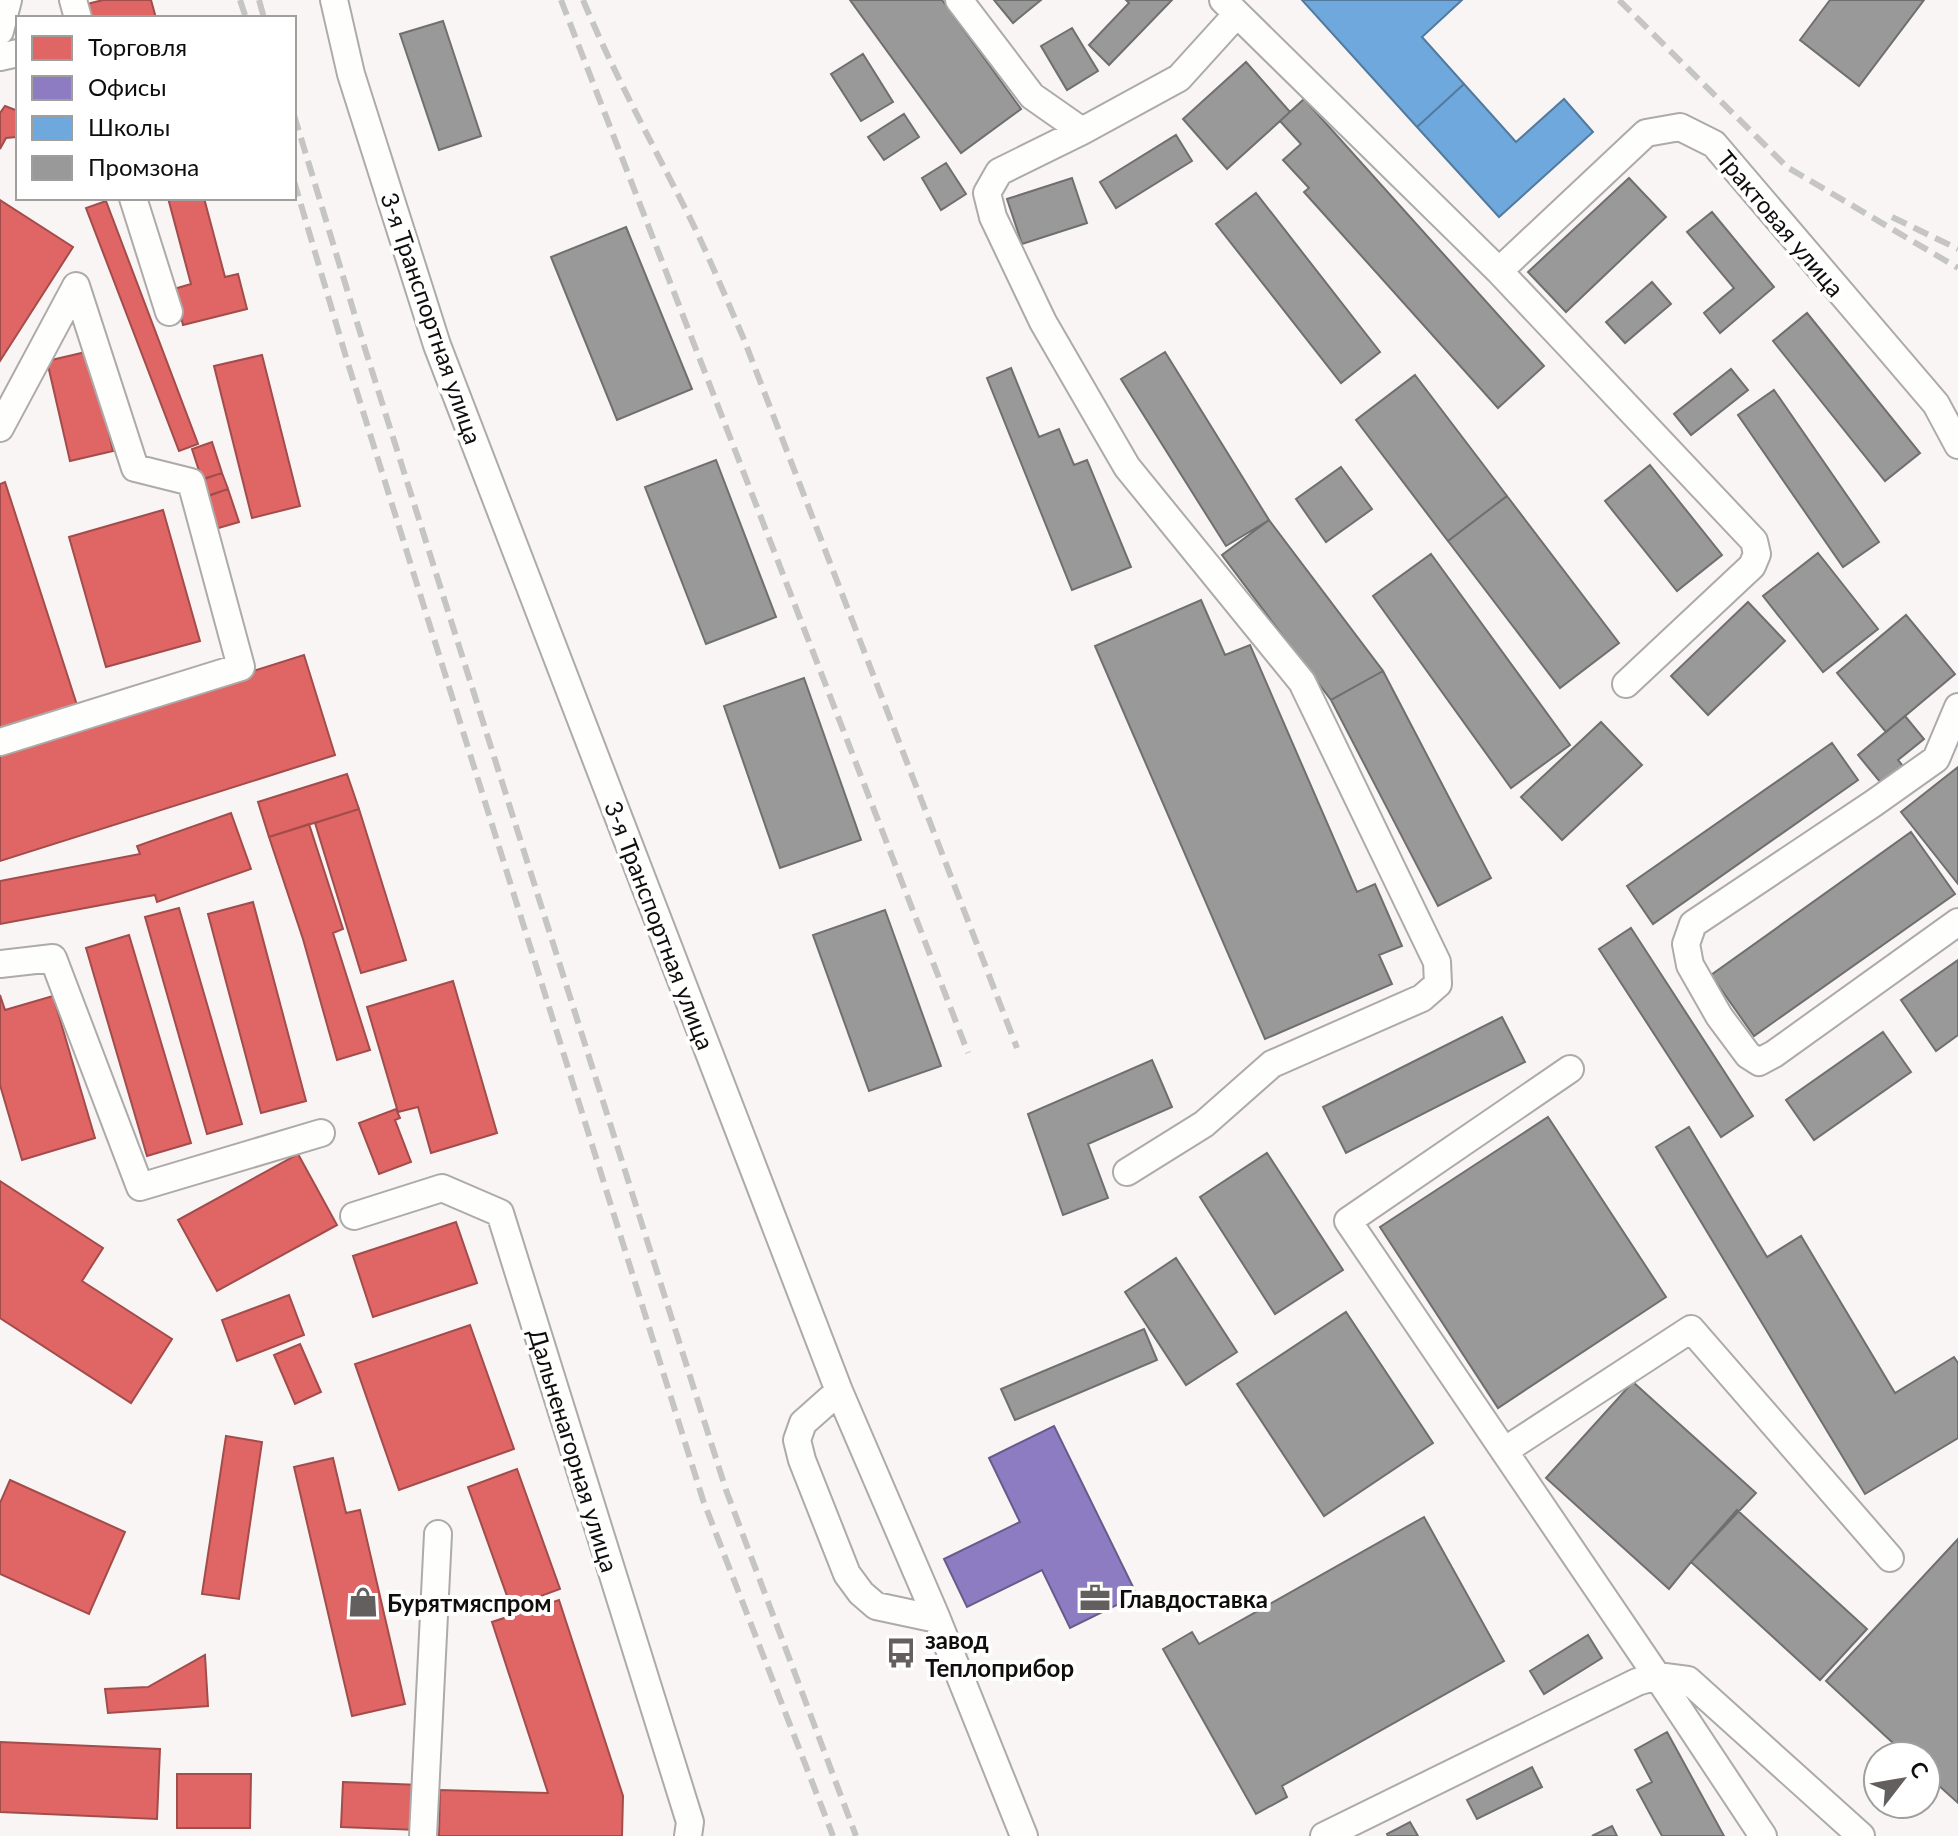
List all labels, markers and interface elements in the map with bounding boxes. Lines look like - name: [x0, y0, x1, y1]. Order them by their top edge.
- legend: [16, 16, 296, 200]
- text: Торговля: [88, 32, 187, 61]
- text: Офисы: [88, 72, 167, 101]
- text: Школы: [88, 112, 170, 141]
- street label: Трактовая улица: [1711, 144, 1851, 302]
- text: Промзона: [88, 152, 199, 181]
- street label: 3-я Транспортная улица: [375, 188, 489, 448]
- street label: 3-я Транспортная улица: [599, 797, 721, 1053]
- street label: Дальненагорная улица: [523, 1325, 625, 1575]
- office icon: Главдоставка: [1078, 1581, 1112, 1615]
- place label: Главдоставка: [1119, 1584, 1268, 1613]
- shop icon: Бурятмяспром: [346, 1585, 380, 1619]
- place label: Бурятмяспром: [387, 1588, 551, 1617]
- place label: завод Теплоприбор: [925, 1625, 1074, 1682]
- bus stop icon: завод Теплоприбор: [884, 1636, 918, 1670]
- north arrow: [1862, 1740, 1942, 1820]
- text: С: [1904, 1756, 1935, 1783]

